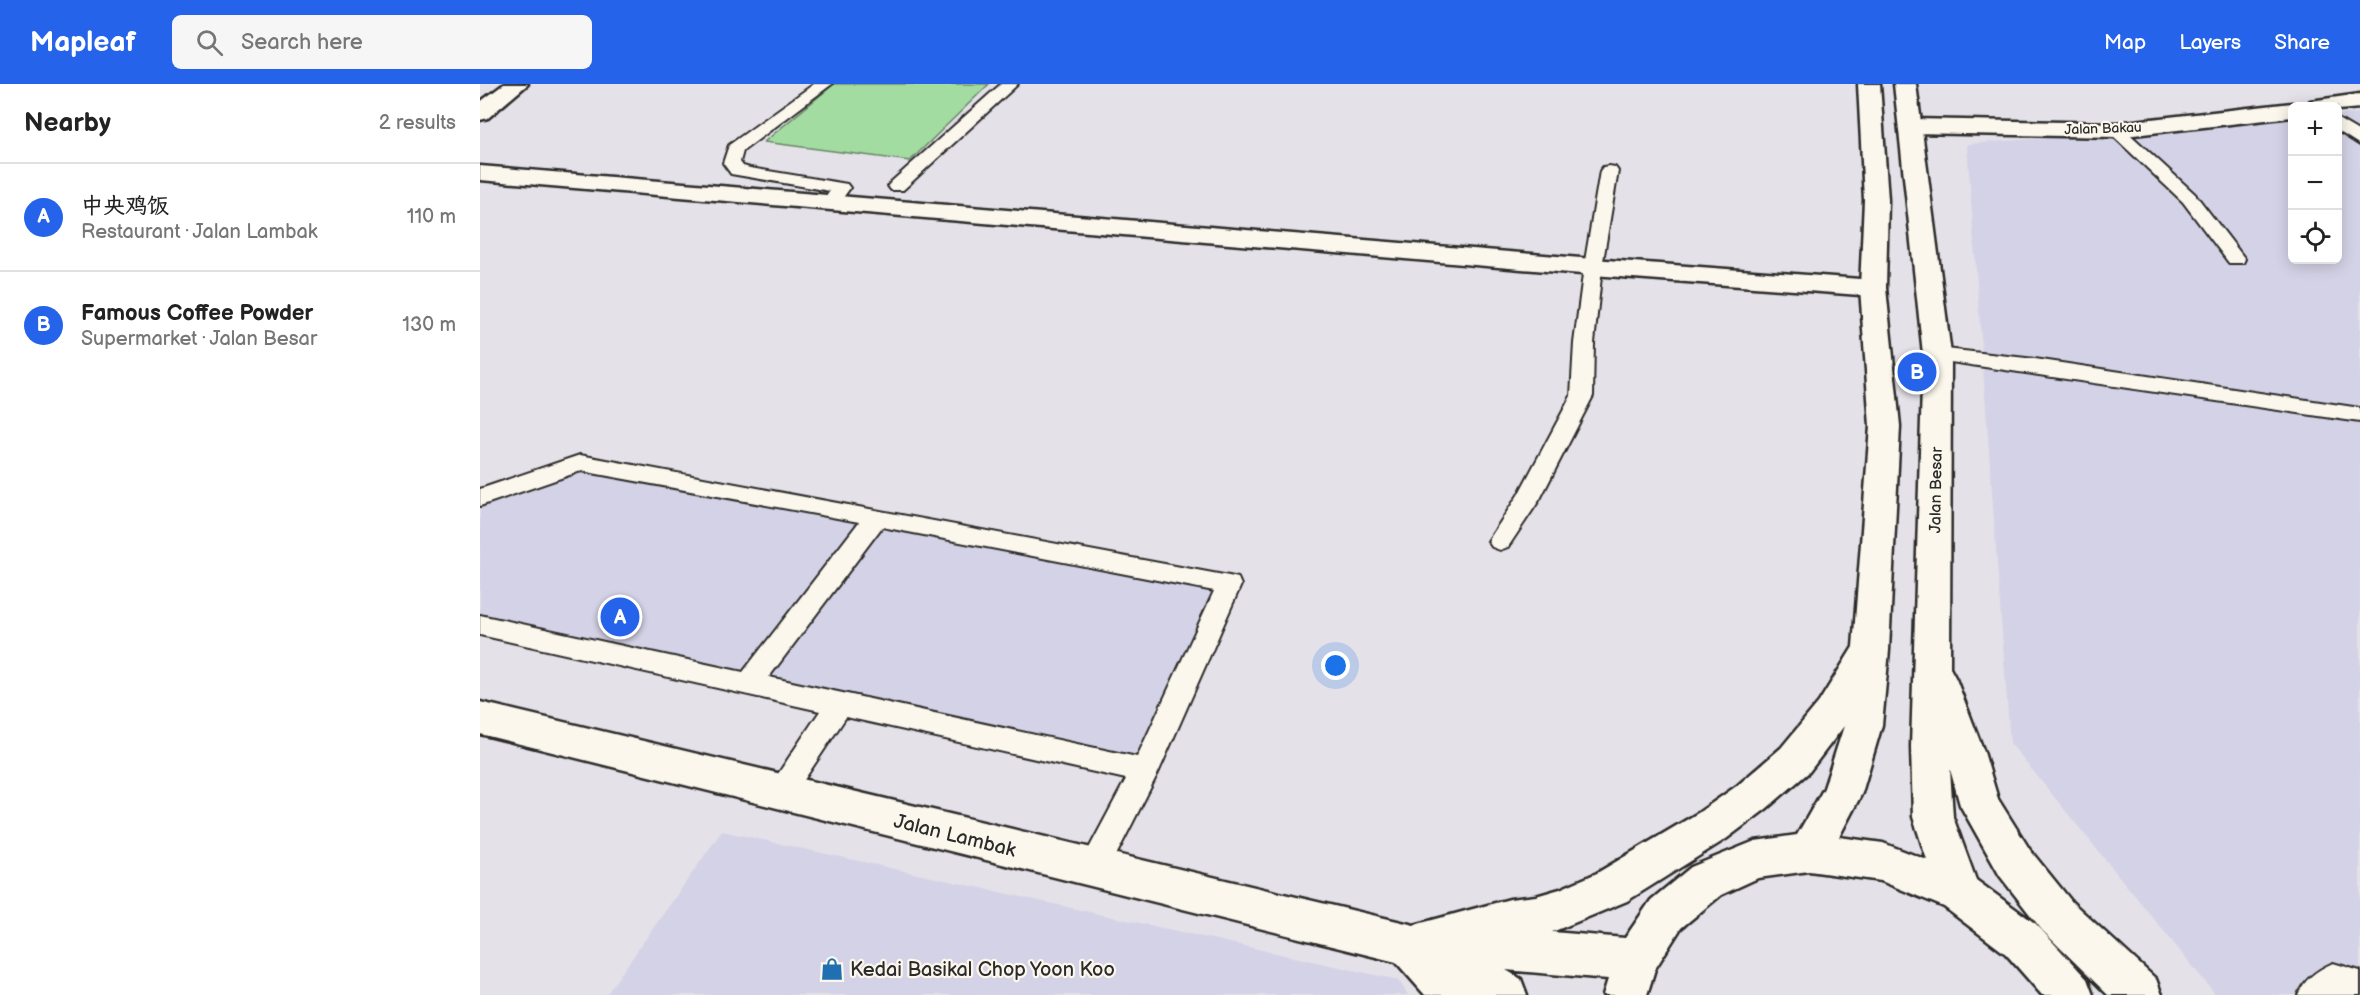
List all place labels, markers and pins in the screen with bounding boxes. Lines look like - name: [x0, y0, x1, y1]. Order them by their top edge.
- pin: B: [1898, 350, 1936, 394]
- pin: A: [600, 594, 640, 640]
- shop icon: Kedai Basikal Chop Yoon Koo: [819, 956, 845, 982]
- place label: Kedai Basikal Chop Yoon Koo: [850, 958, 1115, 982]

